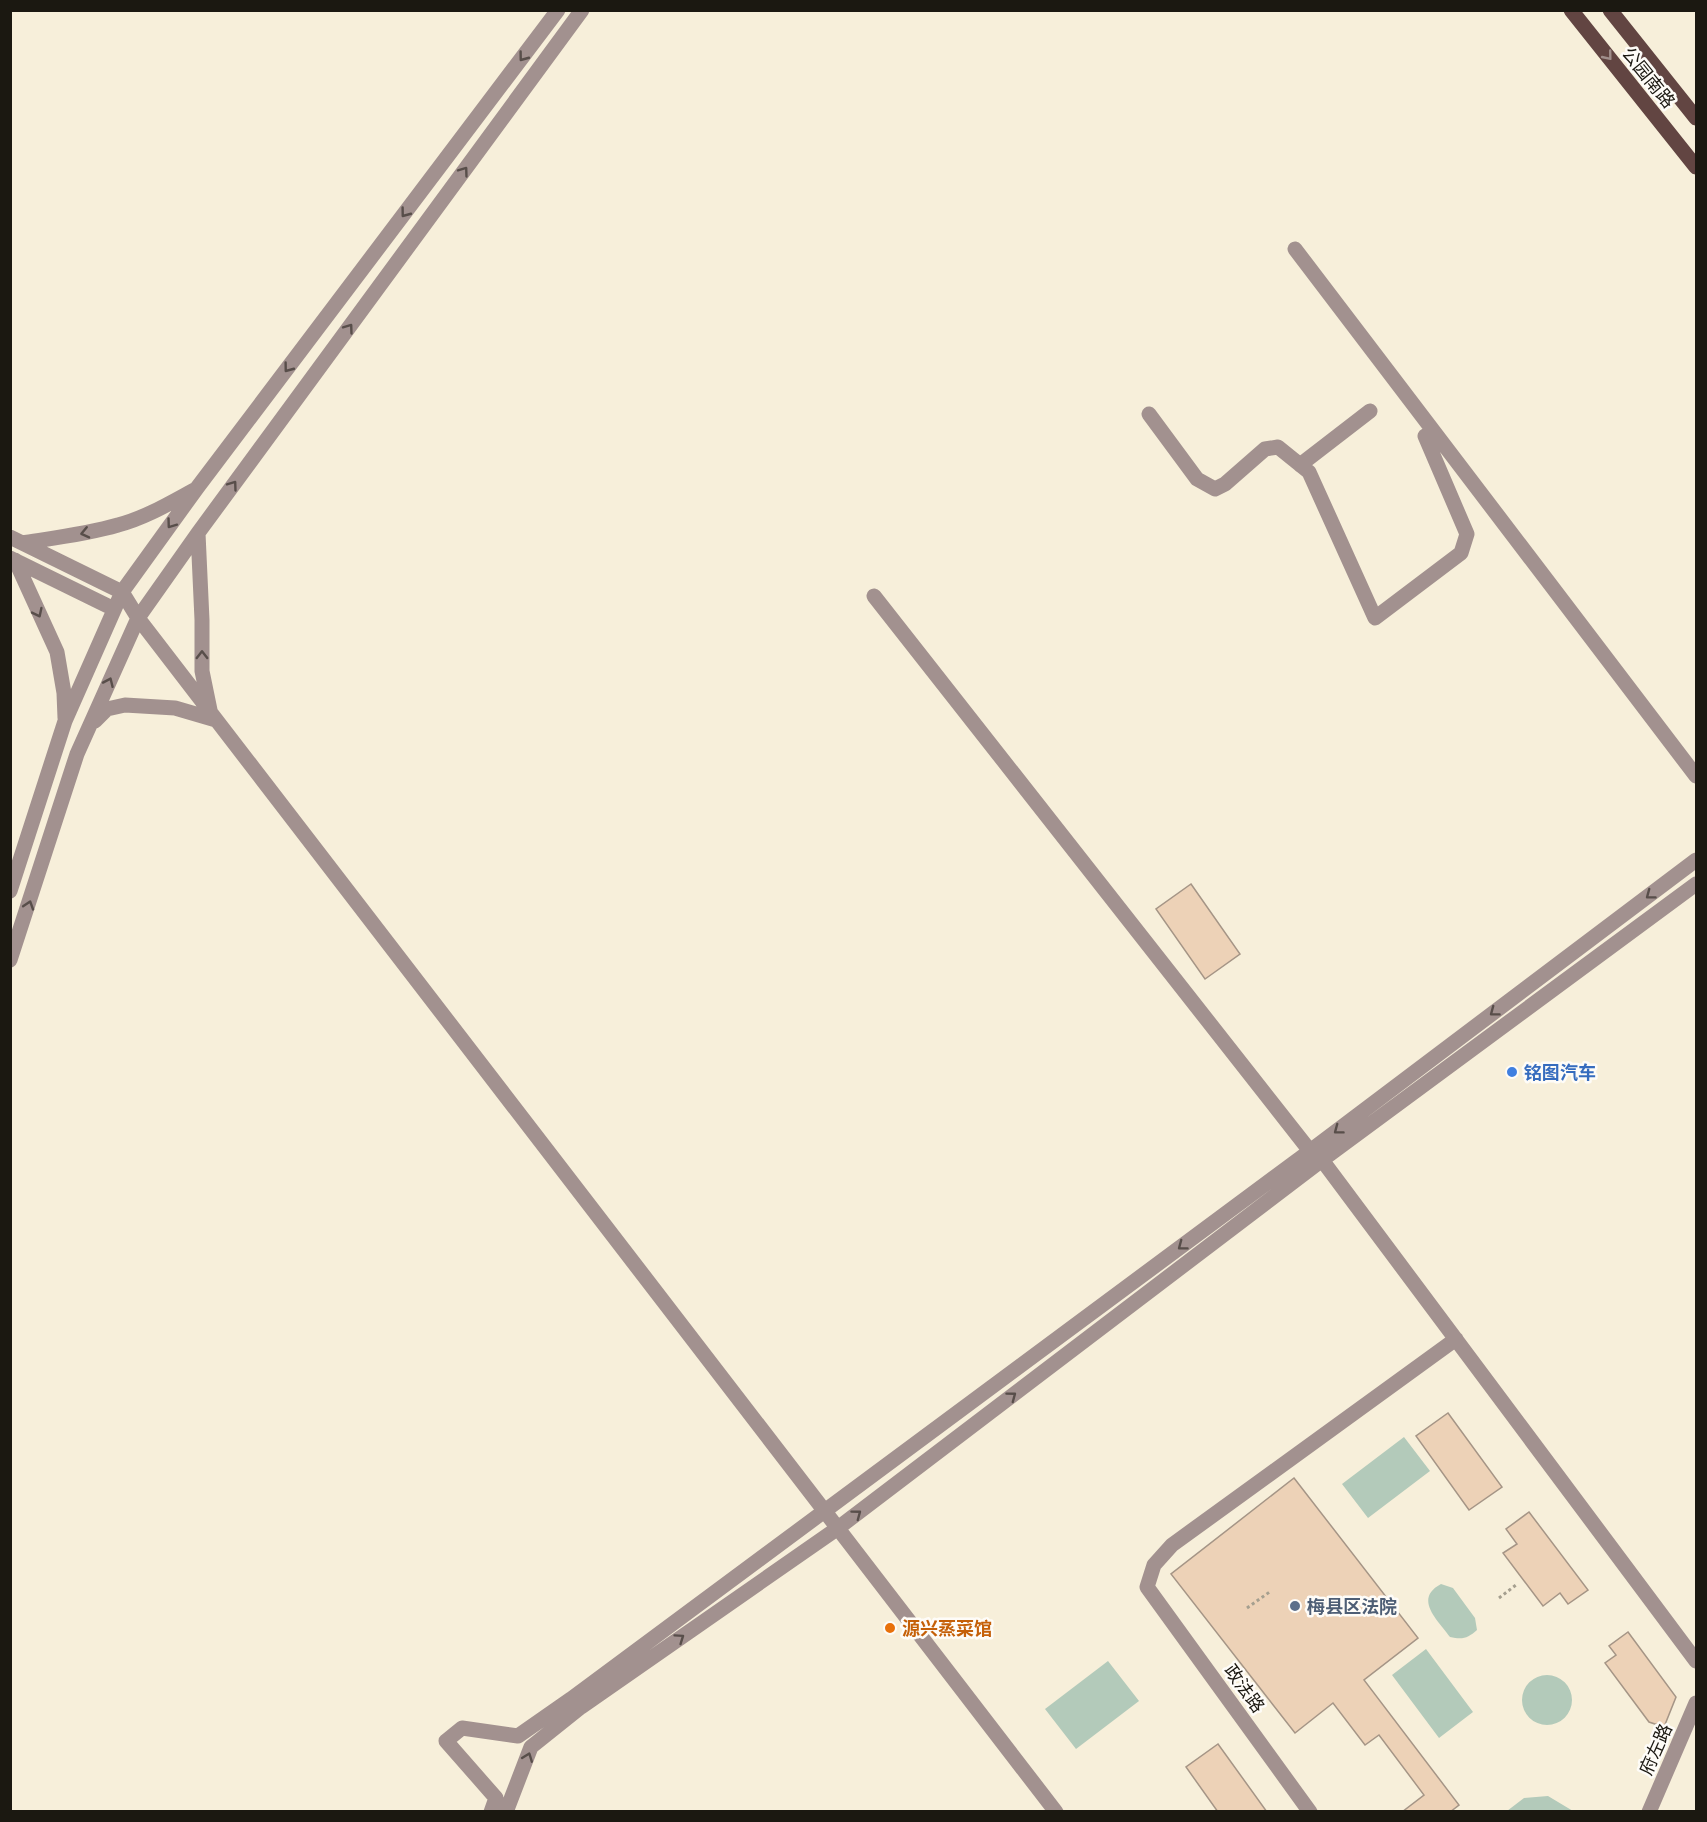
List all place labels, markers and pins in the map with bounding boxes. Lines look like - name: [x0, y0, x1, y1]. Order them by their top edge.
- place label: 铭图汽车: [1524, 1060, 1596, 1084]
- marker: 铭图汽车: [1505, 1065, 1519, 1079]
- place label: 梅县区法院: [1307, 1594, 1397, 1618]
- marker: 梅县区法院: [1288, 1599, 1302, 1613]
- place label: 源兴蒸菜馆: [902, 1616, 992, 1640]
- marker: 源兴蒸菜馆: [883, 1621, 897, 1635]

